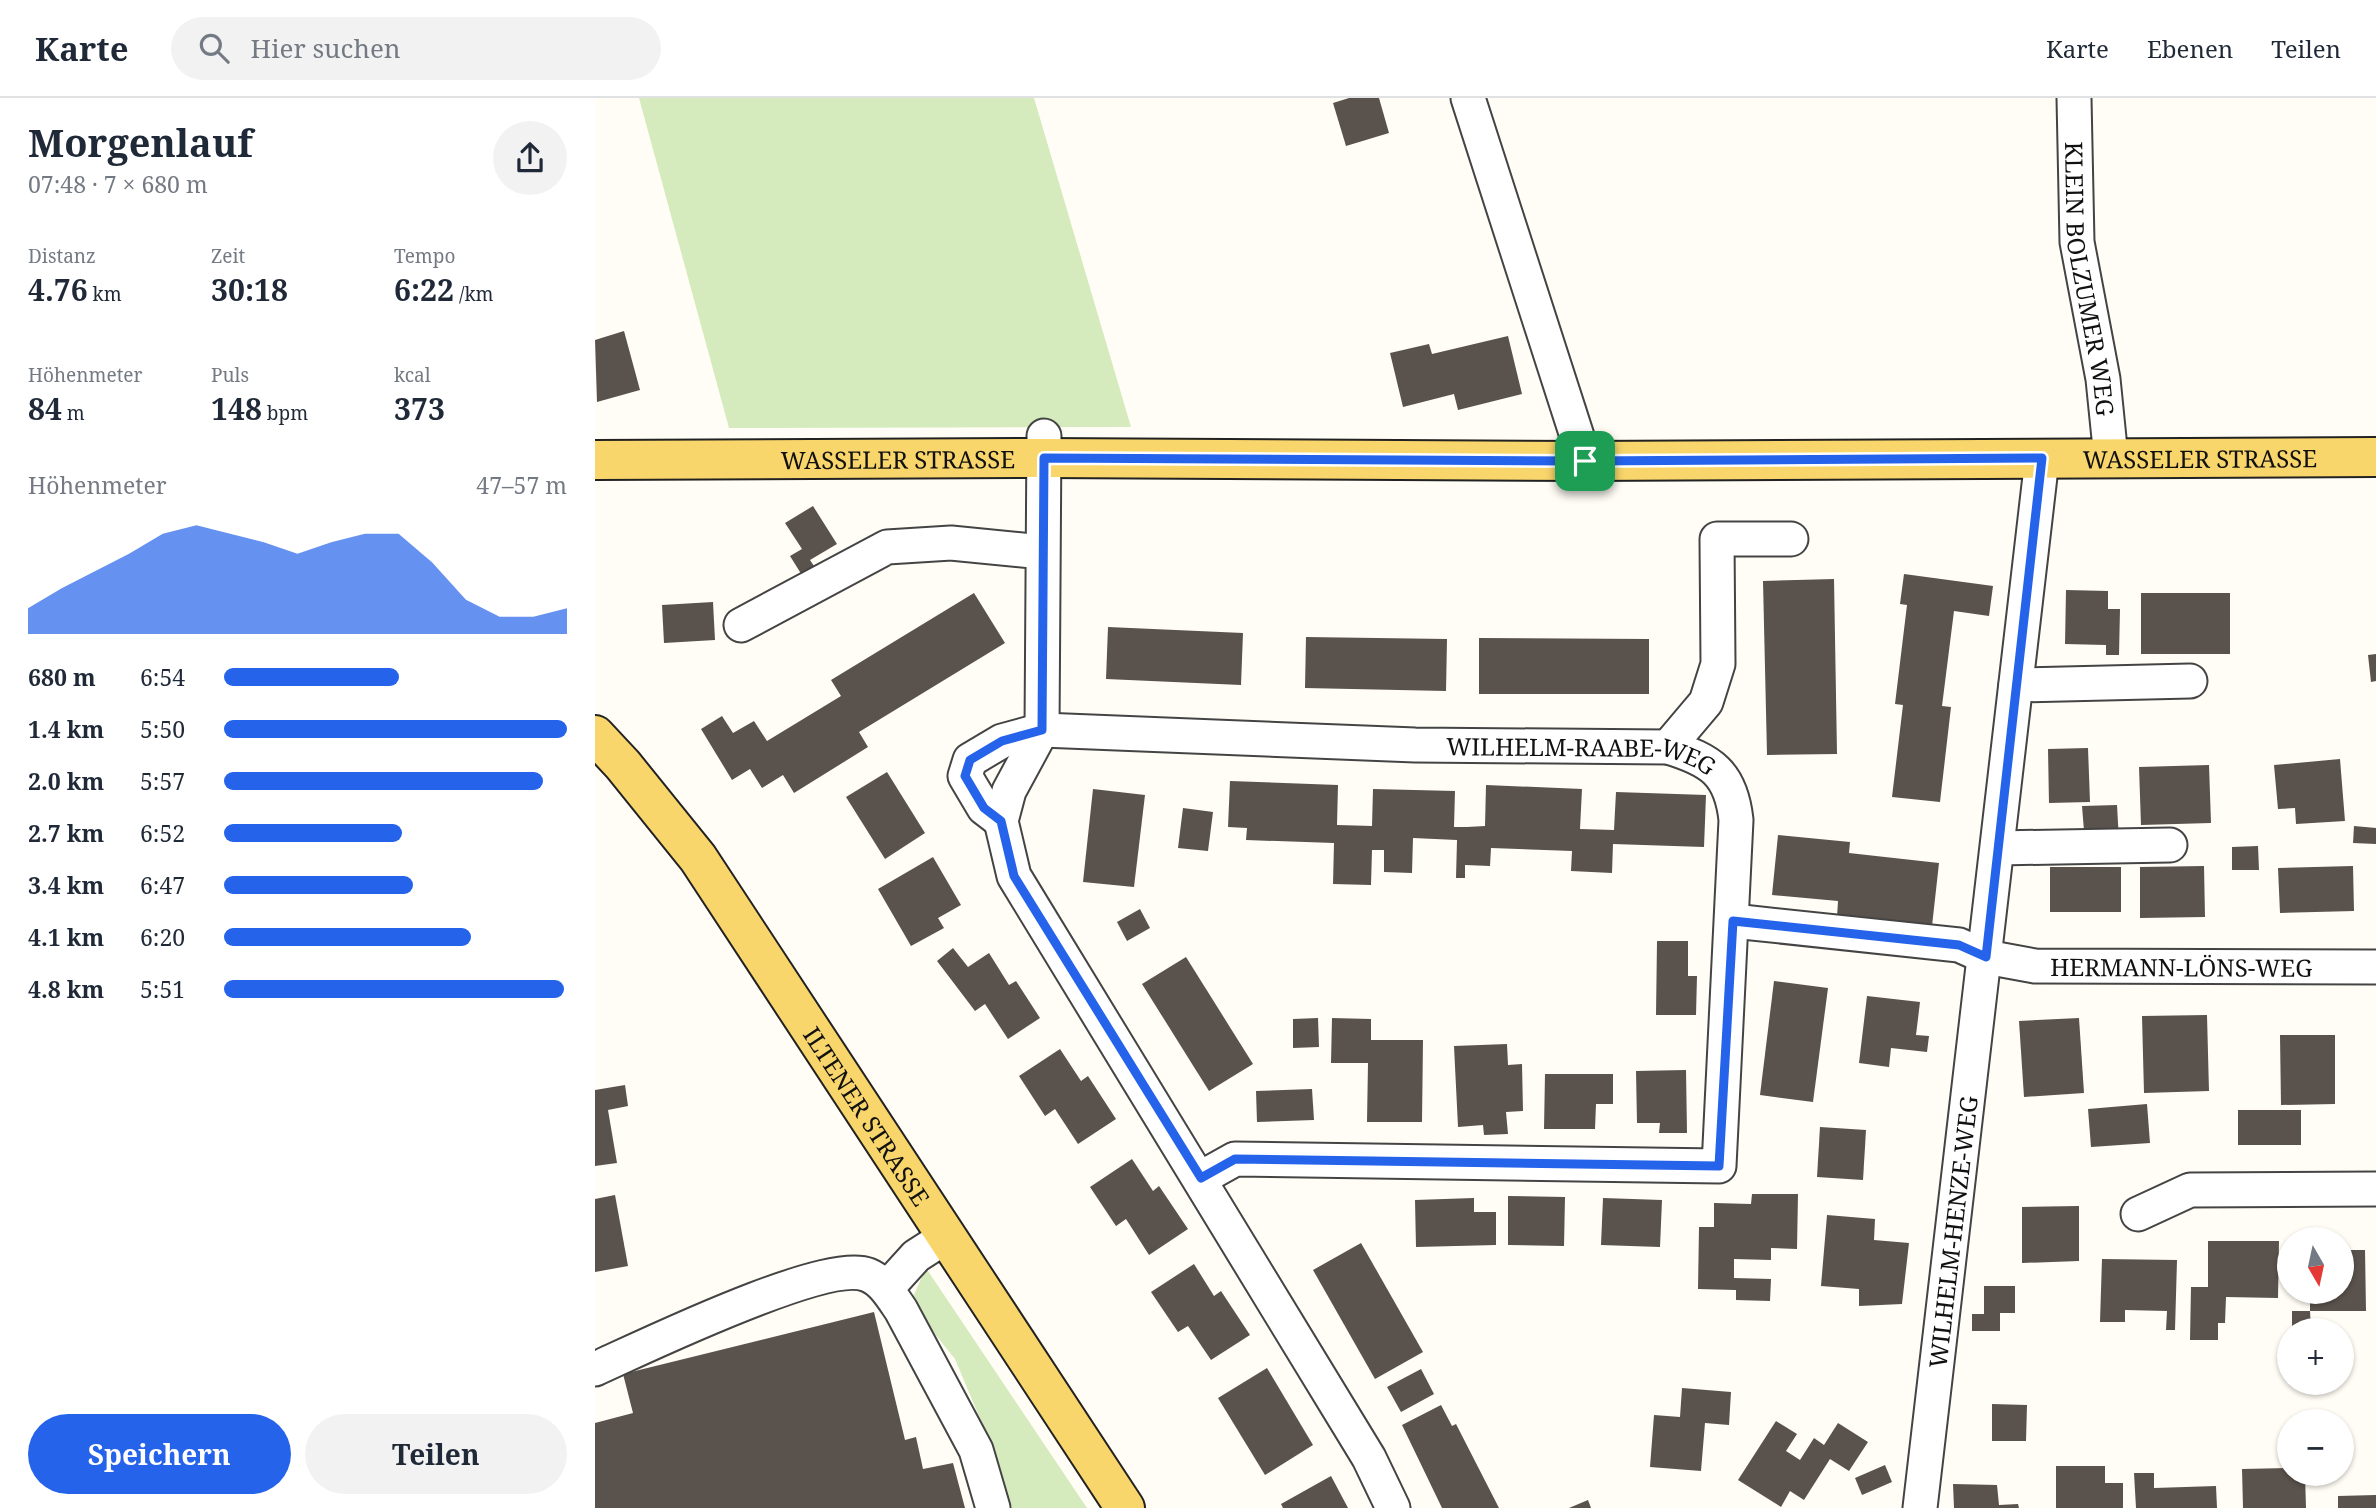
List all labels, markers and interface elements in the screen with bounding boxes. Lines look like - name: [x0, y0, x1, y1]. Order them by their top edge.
- search box: [171, 17, 661, 80]
- text: Karte: [35, 26, 129, 71]
- icon: search: [195, 29, 233, 67]
- text: Hier suchen: [251, 30, 401, 66]
- text: Karte: [2046, 32, 2109, 65]
- text: Ebenen: [2147, 32, 2233, 65]
- text: Teilen: [2271, 32, 2341, 65]
- text: Morgenlauf: [28, 116, 253, 168]
- button: share: [493, 121, 567, 195]
- street label: KLEIN BOLZUMER WEG: [2058, 141, 2123, 417]
- text: 07:48 · 7 × 680 m: [28, 168, 208, 200]
- text: Distanz: [28, 243, 96, 269]
- text: Zeit: [211, 243, 245, 269]
- text: Tempo: [394, 243, 455, 269]
- text: 4.76: [28, 269, 88, 310]
- text: 30:18: [211, 269, 288, 310]
- text: 6:22: [394, 269, 454, 310]
- text: km: [88, 281, 122, 307]
- text: /km: [454, 281, 493, 307]
- text: Höhenmeter: [28, 362, 142, 388]
- text: Puls: [211, 362, 249, 388]
- text: kcal: [394, 362, 431, 388]
- text: 84: [28, 388, 62, 429]
- text: 148: [211, 388, 262, 429]
- text: 373: [394, 388, 445, 429]
- text: m: [62, 400, 85, 426]
- text: bpm: [262, 400, 308, 426]
- pin: [1555, 431, 1615, 491]
- street label: WASSELER STRASSE: [2083, 441, 2317, 475]
- street label: WASSELER STRASSE: [781, 442, 1015, 476]
- icon: arrive: [1566, 442, 1604, 480]
- text: Höhenmeter: [28, 469, 167, 501]
- text: 47–57 m: [476, 469, 567, 501]
- text: 680 m: [28, 661, 96, 693]
- text: 6:54: [140, 661, 185, 693]
- text: 1.4 km: [28, 713, 104, 745]
- text: 5:50: [140, 713, 185, 745]
- street label: WILHELM-RAABE-WEG: [1446, 729, 1723, 782]
- text: 2.0 km: [28, 765, 104, 797]
- text: 5:57: [140, 765, 185, 797]
- text: 2.7 km: [28, 817, 104, 849]
- text: 6:52: [140, 817, 185, 849]
- text: 3.4 km: [28, 869, 104, 901]
- text: 6:47: [140, 869, 185, 901]
- text: 4.1 km: [28, 921, 104, 953]
- text: 6:20: [140, 921, 185, 953]
- street label: HERMANN-LÖNS-WEG: [2050, 950, 2312, 983]
- text: 4.8 km: [28, 973, 104, 1005]
- text: 5:51: [140, 973, 185, 1005]
- street label: ILTENER STRASSE: [796, 1020, 938, 1212]
- street label: WILHELM-HENZE-WEG: [1920, 1094, 1984, 1370]
- north arrow: [2277, 1227, 2354, 1304]
- map controls: [2277, 1227, 2354, 1486]
- button: +: [2277, 1318, 2354, 1395]
- button: −: [2277, 1409, 2354, 1486]
- button: Speichern: [28, 1414, 291, 1494]
- button: Teilen: [305, 1414, 567, 1494]

